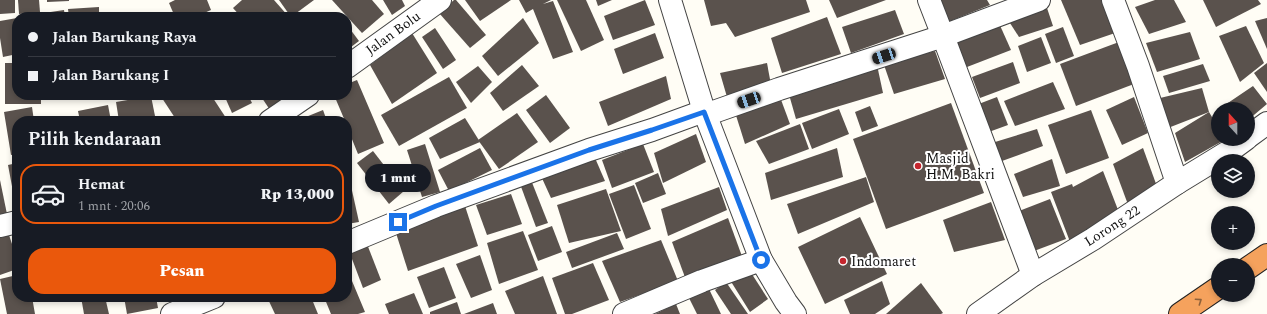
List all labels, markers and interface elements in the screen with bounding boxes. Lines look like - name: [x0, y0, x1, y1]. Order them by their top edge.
- street label: Jalan Bolu: [361, 6, 425, 60]
- text: Jalan Barukang Raya: [52, 26, 197, 49]
- car: [871, 47, 897, 65]
- text: Jalan Barukang I: [52, 64, 169, 87]
- car: [736, 90, 762, 110]
- north arrow: [1211, 102, 1255, 146]
- map controls: [1211, 102, 1255, 302]
- text: Pilih kendaraan: [28, 126, 162, 153]
- place label: Masjid H.M. Bakri: [926, 148, 995, 185]
- button: layers: [1211, 154, 1255, 198]
- marker: Masjid H.M. Bakri: [913, 161, 923, 171]
- callout: 1 mnt: [365, 164, 431, 192]
- text: 1 mnt: [380, 168, 416, 188]
- text: Hemat: [78, 173, 125, 196]
- icon: car: [30, 176, 66, 212]
- text: Rp 13,000: [260, 183, 334, 206]
- text: 1 mnt · 20:06: [78, 196, 150, 216]
- street label: Lorong 22: [1080, 200, 1144, 252]
- button: +: [1211, 206, 1255, 250]
- route end: [389, 213, 407, 231]
- button: Pesan: [28, 248, 336, 294]
- route start: [752, 251, 770, 269]
- place label: Indomaret: [851, 251, 916, 272]
- marker: Indomaret: [838, 256, 848, 266]
- button: −: [1211, 258, 1255, 302]
- one-way arrow: [1195, 298, 1202, 306]

